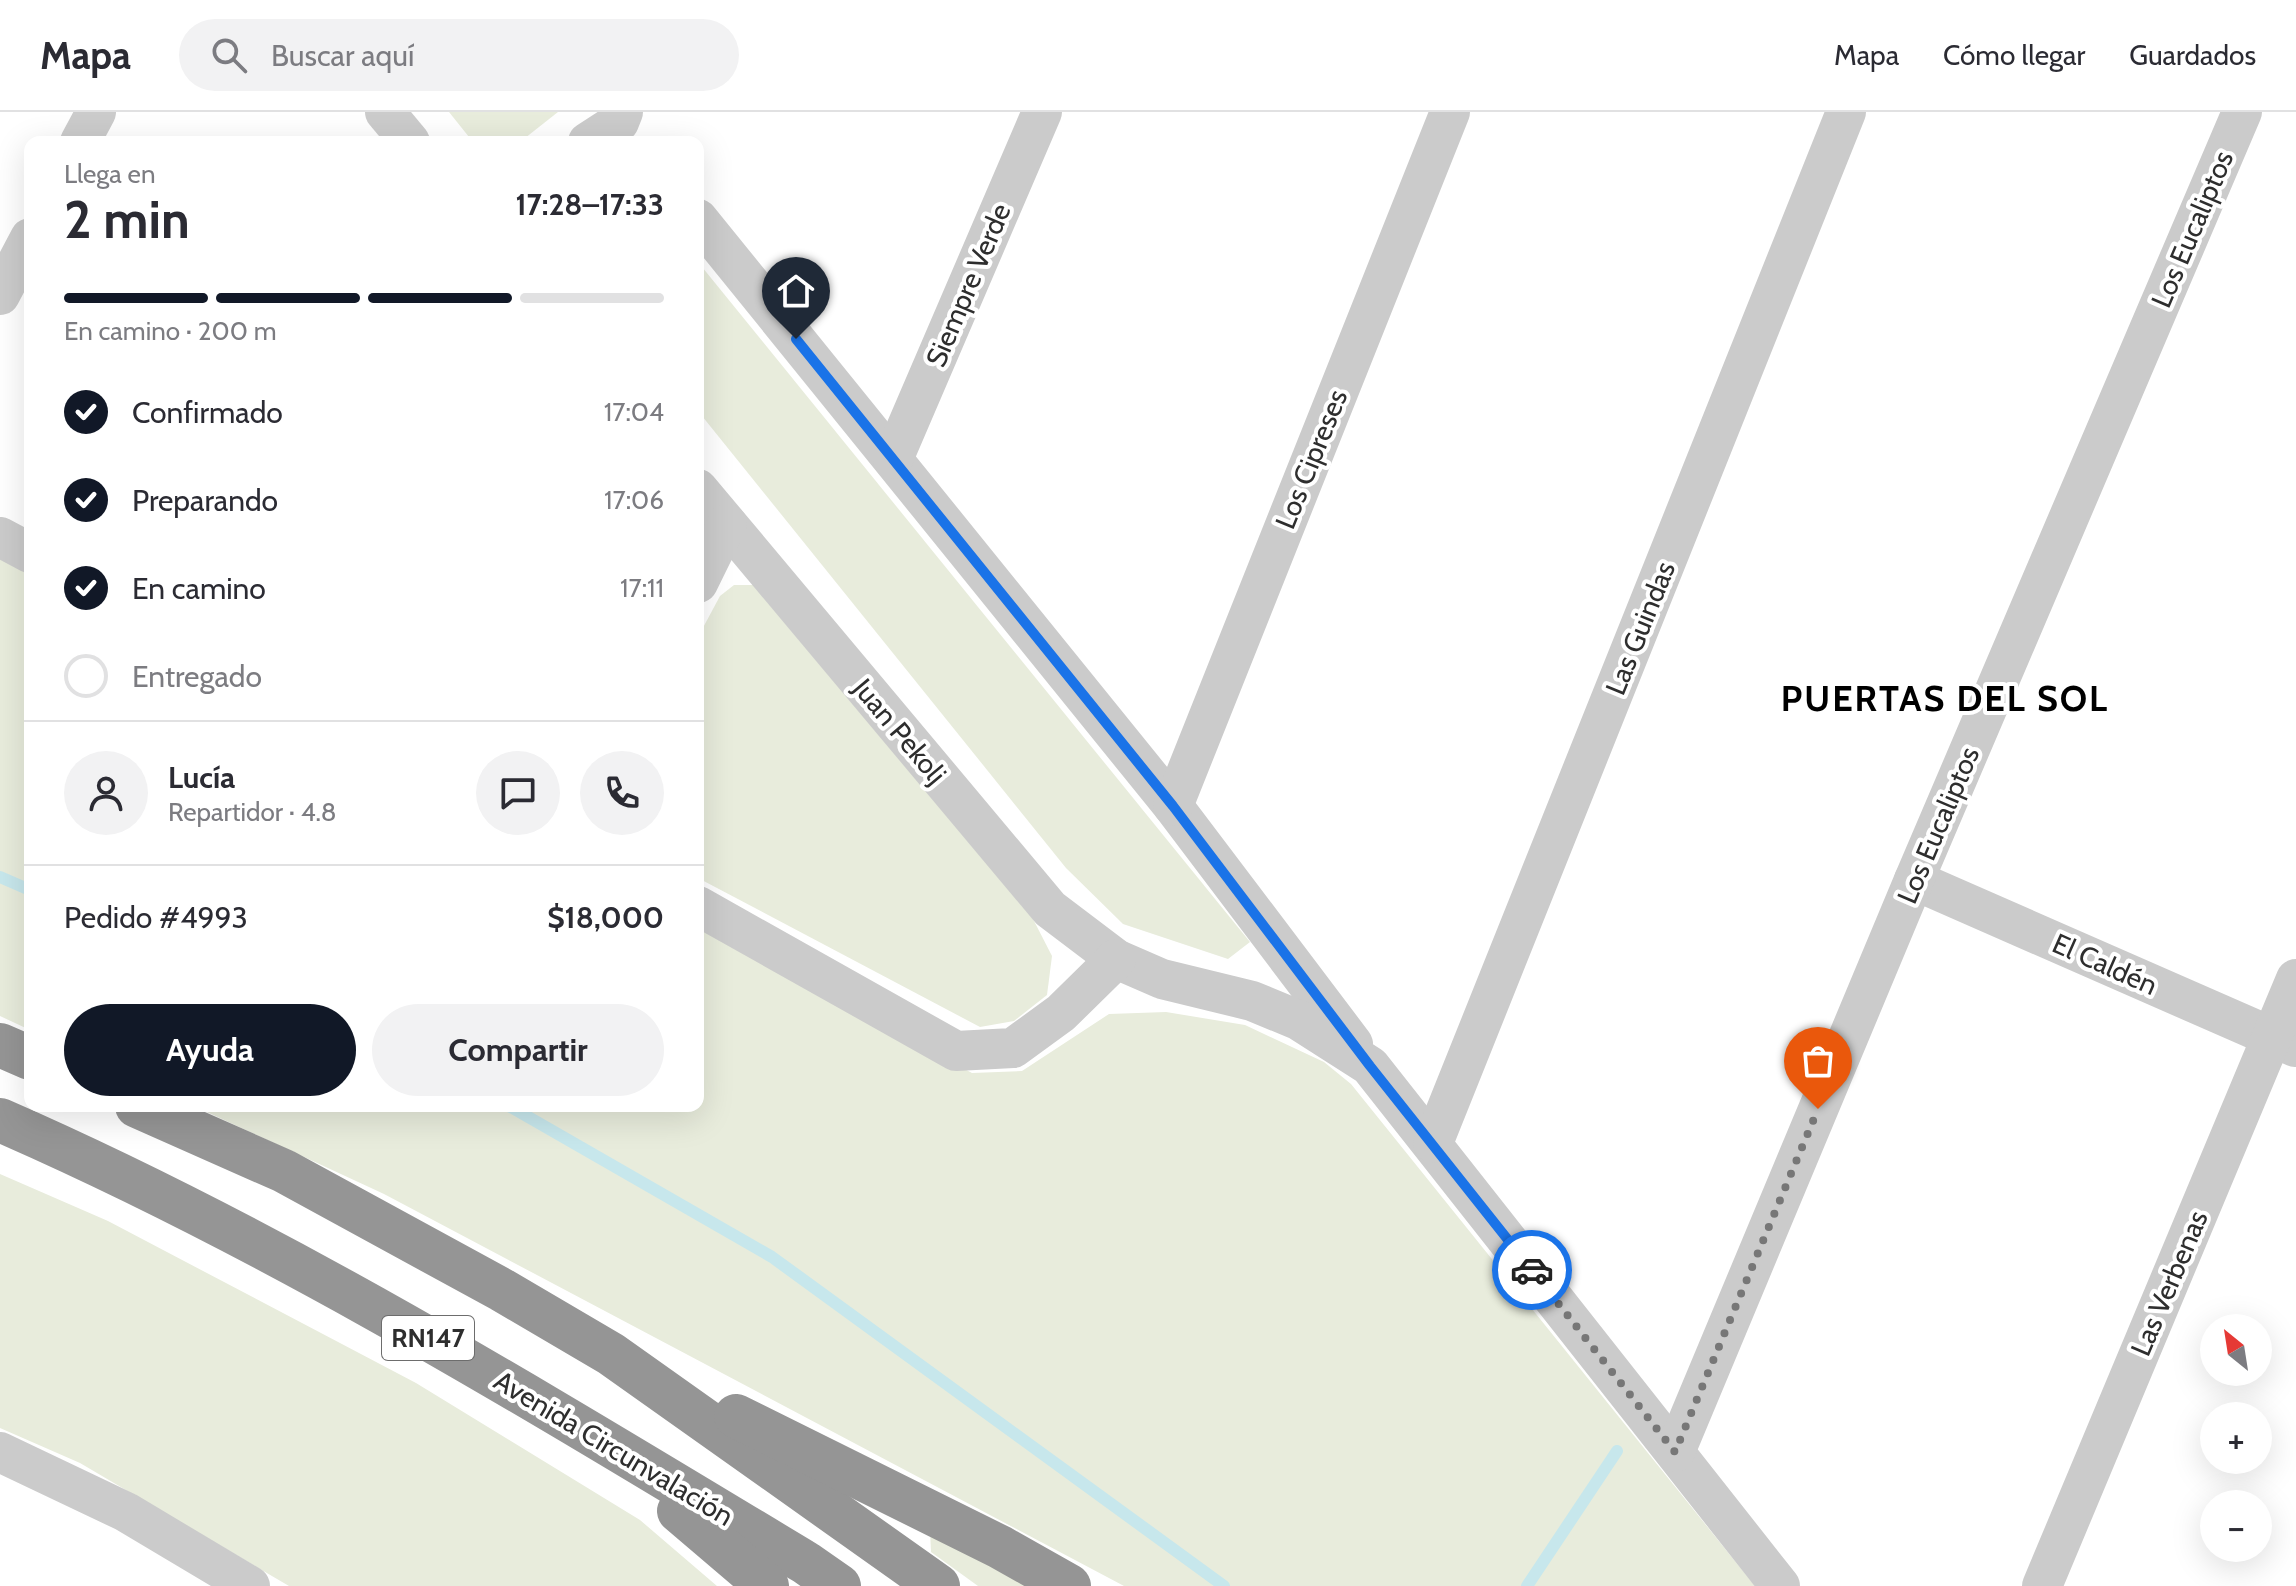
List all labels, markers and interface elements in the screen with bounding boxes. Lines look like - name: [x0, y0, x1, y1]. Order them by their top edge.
- search box: [179, 19, 739, 91]
- text: Mapa: [40, 32, 131, 79]
- icon: search: [207, 33, 251, 77]
- text: Buscar aquí: [271, 37, 414, 74]
- text: Mapa: [1834, 38, 1899, 72]
- text: Cómo llegar: [1943, 38, 2085, 72]
- text: Guardados: [2129, 38, 2256, 72]
- street label: Los Eucaliptos: [2144, 145, 2240, 313]
- text: Llega en: [64, 158, 155, 190]
- text: 17:28–17:33: [515, 186, 664, 223]
- text: 2 min: [64, 188, 190, 251]
- street label: Siempre Verde: [918, 198, 1018, 372]
- pin: [762, 257, 830, 339]
- icon: home: [774, 269, 818, 313]
- text: En camino · 200 m: [64, 315, 276, 347]
- street label: Los Cipreses: [1268, 384, 1354, 534]
- icon: check: [64, 390, 108, 434]
- text: Confirmado: [132, 394, 283, 431]
- text: 17:04: [604, 396, 664, 428]
- icon: check: [64, 478, 108, 522]
- text: Preparando: [132, 482, 278, 519]
- text: 17:06: [604, 484, 664, 516]
- street label: Las Guindas: [1598, 556, 1682, 700]
- icon: check: [64, 566, 108, 610]
- text: En camino: [132, 570, 266, 607]
- text: 17:11: [620, 572, 664, 604]
- text: Entregado: [132, 658, 262, 695]
- street label: Juan Pekolj: [846, 671, 954, 790]
- district label: PUERTAS DEL SOL: [1781, 676, 2109, 720]
- street label: Los Eucaliptos: [1890, 741, 1986, 909]
- button: person: [64, 751, 148, 835]
- button: chat: [476, 751, 560, 835]
- button: phone: [580, 751, 664, 835]
- text: Lucía: [168, 759, 235, 796]
- text: Repartidor · 4.8: [168, 796, 337, 828]
- text: Pedido #4993: [64, 899, 248, 936]
- text: $18,000: [547, 899, 664, 936]
- street label: El Caldén: [2047, 926, 2163, 1002]
- button: Ayuda: [64, 1004, 356, 1096]
- button: Compartir: [372, 1004, 664, 1096]
- pin: [1784, 1027, 1852, 1109]
- icon: bag: [1796, 1039, 1840, 1083]
- street label: Las Verbenas: [2123, 1205, 2215, 1361]
- courier: [1492, 1230, 1572, 1310]
- icon: car: [1510, 1248, 1554, 1292]
- north arrow: [2200, 1314, 2272, 1386]
- map controls: [2200, 1314, 2272, 1562]
- road number: RN147: [382, 1316, 474, 1360]
- street label: Avenida Circunvalación: [488, 1363, 740, 1533]
- button: +: [2200, 1402, 2272, 1474]
- button: −: [2200, 1490, 2272, 1562]

